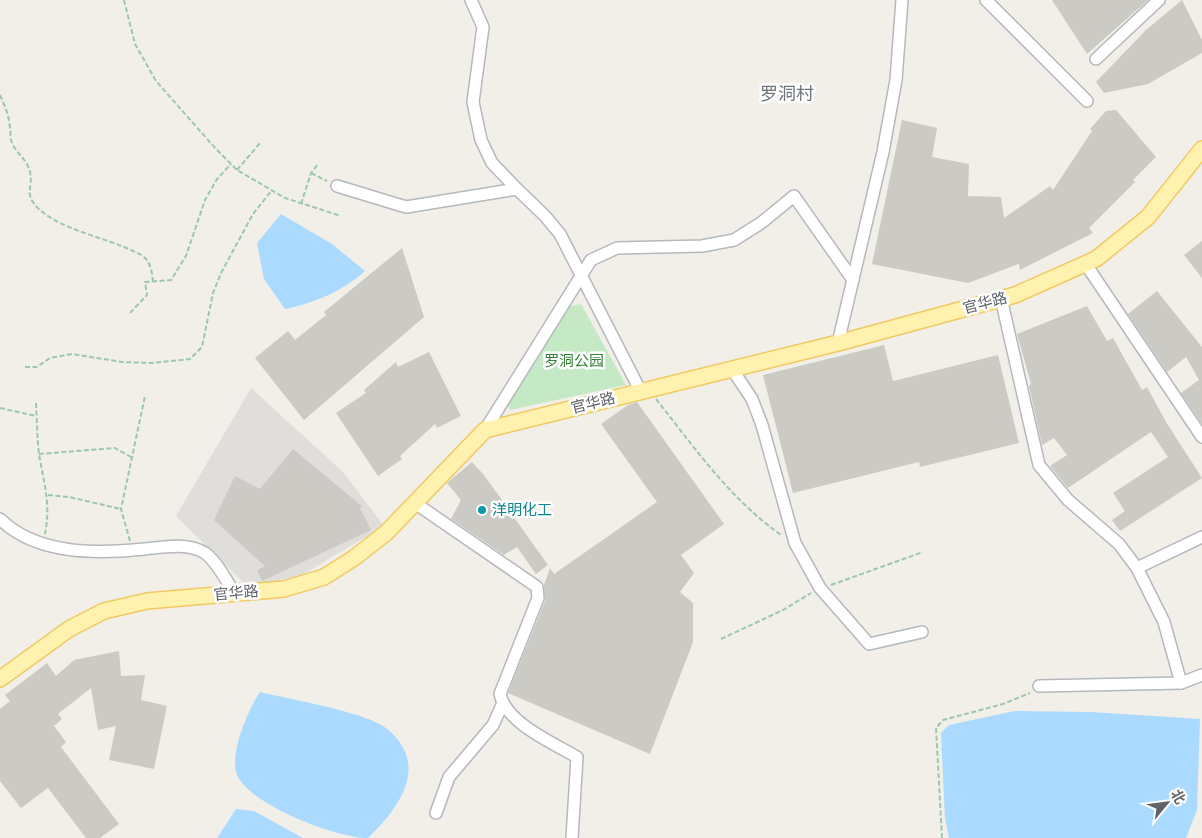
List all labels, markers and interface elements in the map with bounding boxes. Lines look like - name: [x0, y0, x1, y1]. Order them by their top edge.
- district label: 罗洞村: [760, 81, 814, 105]
- street label: 官华路: [960, 287, 1009, 318]
- park label: 罗洞公园: [544, 350, 604, 370]
- street label: 官华路: [568, 387, 617, 417]
- place label: 洋明化工: [492, 499, 552, 519]
- marker: 洋明化工: [476, 504, 488, 516]
- street label: 官华路: [213, 580, 259, 604]
- north arrow: [1142, 778, 1192, 828]
- text: 北: [1167, 786, 1191, 807]

